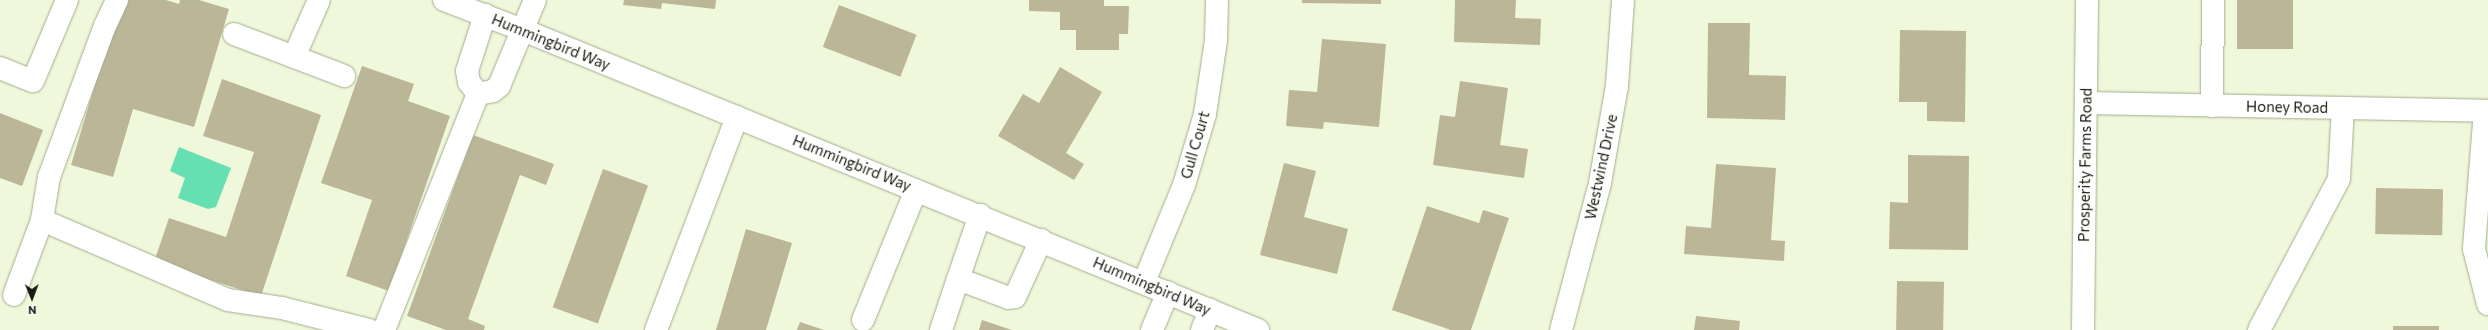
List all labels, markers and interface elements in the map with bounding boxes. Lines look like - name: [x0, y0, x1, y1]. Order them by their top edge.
- street label: Hummingbird Way: [489, 10, 613, 74]
- street label: Prosperity Farms Road: [2075, 88, 2095, 242]
- street label: Honey Road: [2246, 97, 2328, 117]
- street label: Gull Court: [1177, 109, 1213, 181]
- street label: Westwind Drive: [1581, 113, 1621, 221]
- street label: Hummingbird Way: [790, 131, 914, 195]
- street label: Hummingbird Way: [1090, 253, 1214, 319]
- north arrow: [12, 278, 52, 318]
- text: N: [28, 304, 36, 317]

